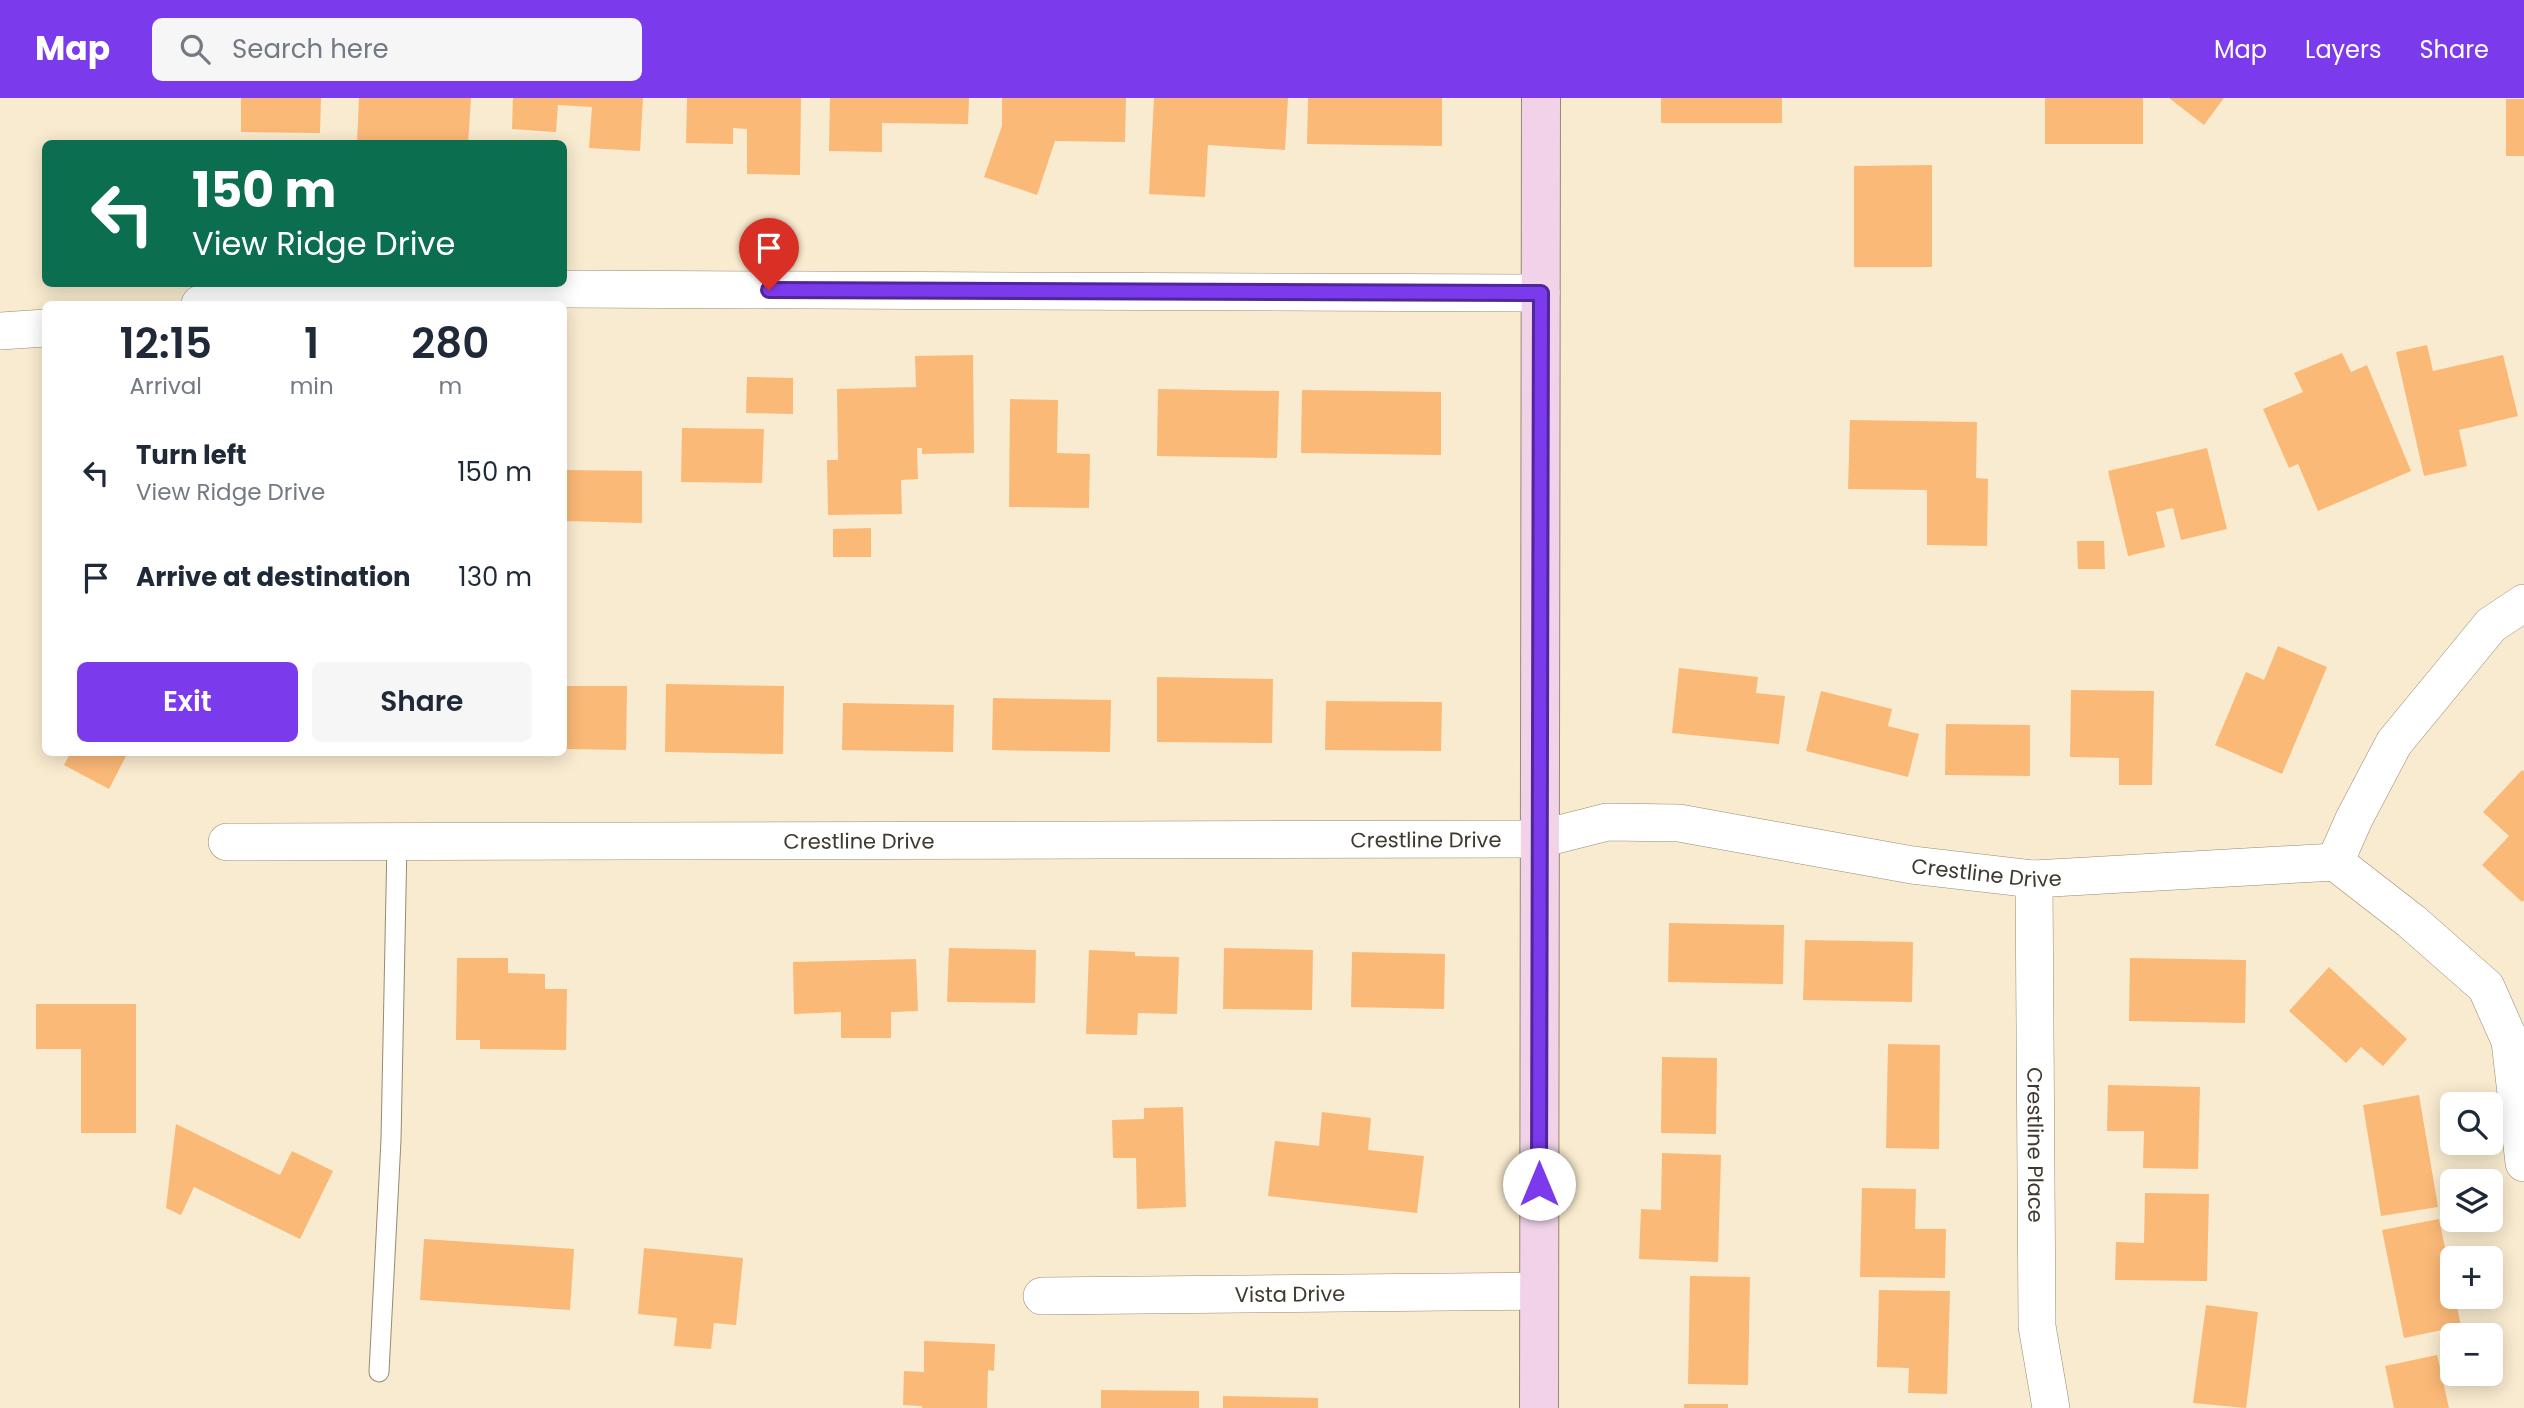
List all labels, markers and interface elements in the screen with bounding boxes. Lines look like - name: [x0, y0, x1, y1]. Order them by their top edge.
- search box: [152, 18, 642, 81]
- text: Map: [35, 25, 110, 72]
- icon: search: [176, 30, 214, 68]
- text: Search here: [232, 31, 389, 67]
- text: Map: [2214, 33, 2267, 66]
- text: Layers: [2305, 33, 2381, 66]
- text: Share: [2419, 33, 2489, 66]
- text: 150 m: [192, 156, 337, 224]
- icon: left: [77, 168, 168, 259]
- pin: [739, 218, 799, 290]
- text: View Ridge Drive: [192, 221, 455, 266]
- icon: arrive: [750, 229, 788, 267]
- text: 12:15: [120, 314, 212, 373]
- text: 1: [304, 314, 319, 373]
- text: 280: [411, 314, 489, 373]
- text: Arrival: [130, 370, 202, 402]
- text: min: [290, 370, 334, 402]
- text: m: [438, 370, 462, 402]
- text: Turn left: [136, 437, 247, 473]
- icon: left: [77, 454, 115, 492]
- text: 150 m: [457, 454, 532, 490]
- text: View Ridge Drive: [136, 476, 325, 508]
- icon: arrive: [77, 559, 115, 597]
- text: Arrive at destination: [136, 559, 411, 595]
- text: 130 m: [458, 559, 532, 595]
- button: Exit: [77, 662, 298, 742]
- button: Share: [312, 662, 532, 742]
- street label: Crestline Drive: [1351, 825, 1501, 854]
- street label: Crestline Drive: [784, 826, 934, 855]
- street label: Crestline Drive: [1910, 851, 2063, 894]
- street label: Crestline Place: [2021, 1067, 2051, 1223]
- map controls: [2440, 1092, 2503, 1386]
- button: search: [2440, 1092, 2503, 1155]
- position arrow: [1502, 1147, 1576, 1221]
- button: layers: [2440, 1169, 2503, 1232]
- button: +: [2440, 1246, 2503, 1309]
- street label: Vista Drive: [1235, 1278, 1345, 1309]
- button: −: [2440, 1323, 2503, 1386]

